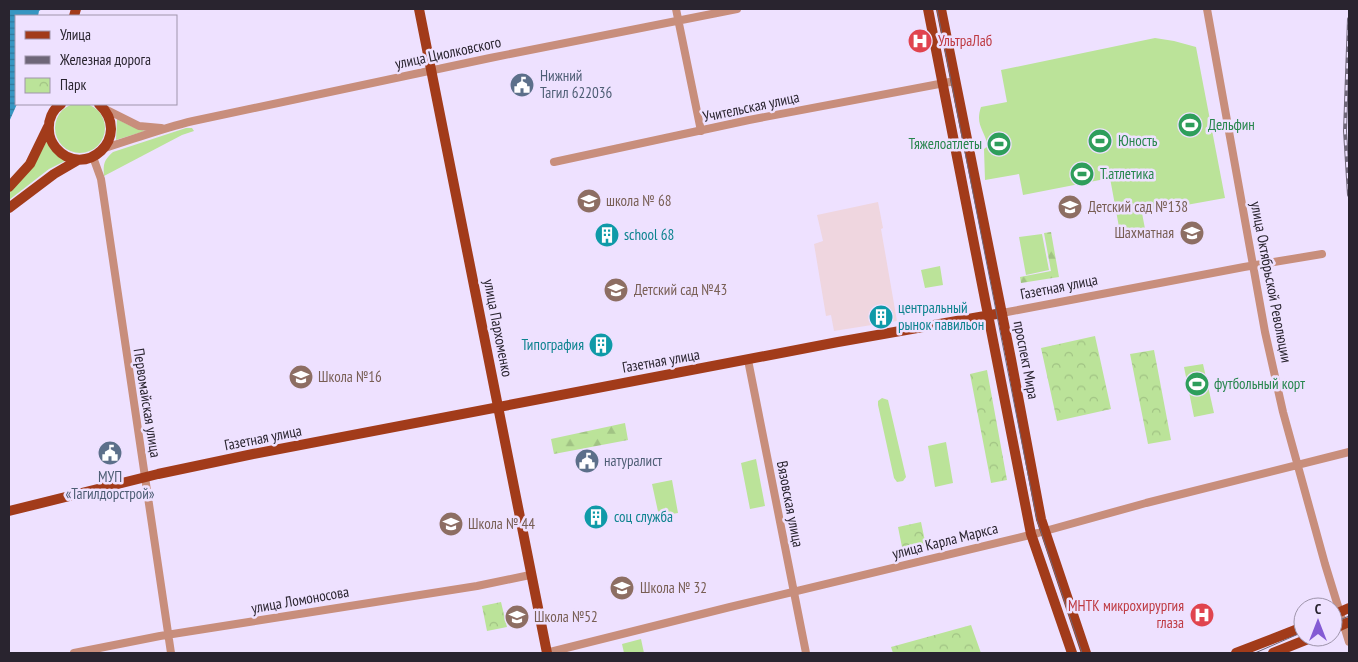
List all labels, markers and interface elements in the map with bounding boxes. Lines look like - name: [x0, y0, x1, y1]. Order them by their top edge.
- legend: [15, 15, 178, 105]
- text: Улица: [60, 25, 91, 44]
- hospital icon: УльтраЛаб: [907, 28, 933, 54]
- place label: УльтраЛаб: [938, 31, 992, 50]
- street label: улица Циолковского: [393, 32, 503, 73]
- text: Железная дорога: [59, 50, 151, 69]
- place label: Нижний Тагил 622036: [540, 66, 612, 102]
- public building icon: Нижний Тагил 622036: [509, 72, 535, 98]
- text: Парк: [60, 75, 86, 94]
- street label: Учительская улица: [701, 87, 801, 126]
- sports icon: Дельфин: [1177, 112, 1203, 138]
- place label: Дельфин: [1208, 115, 1255, 134]
- sports icon: Юность: [1087, 128, 1113, 154]
- sports icon: Тяжелоатлеты: [986, 131, 1012, 157]
- place label: Юность: [1118, 131, 1158, 150]
- place label: Тяжелоатлеты: [909, 134, 982, 153]
- sports icon: Т.атлетика: [1069, 161, 1095, 187]
- place label: Т.атлетика: [1100, 164, 1154, 183]
- school or university icon: школа № 68: [576, 188, 602, 214]
- place label: школа № 68: [606, 191, 671, 210]
- school or university icon: Детский сад №138: [1057, 194, 1083, 220]
- place label: Детский сад №138: [1088, 197, 1188, 216]
- street label: улица Октябрьской Революции: [1247, 200, 1296, 364]
- school or university icon: Шахматная: [1179, 220, 1205, 246]
- building icon: school 68: [594, 222, 620, 248]
- place label: Шахматная: [1114, 223, 1174, 242]
- place label: school 68: [624, 225, 674, 244]
- street label: Газетная улица: [1019, 270, 1099, 303]
- street label: улица Пархоменко: [480, 277, 517, 378]
- school or university icon: Детский сад №43: [603, 277, 629, 303]
- place label: Детский сад №43: [634, 280, 727, 299]
- place label: центральный рынок павильон: [898, 298, 984, 334]
- building icon: центральный рынок павильон: [868, 304, 894, 330]
- street label: проспект Мира: [1010, 319, 1043, 401]
- building icon: Типография: [588, 332, 614, 358]
- place label: Типография: [522, 335, 584, 354]
- street label: Газетная улица: [621, 344, 701, 377]
- street label: Первомайская улица: [129, 347, 166, 459]
- school or university icon: Школа №16: [288, 364, 314, 390]
- place label: Школа №16: [318, 367, 382, 386]
- sports icon: футбольный корт: [1184, 371, 1210, 397]
- place label: футбольный корт: [1214, 374, 1305, 393]
- street label: Газетная улица: [223, 421, 303, 454]
- public building icon: МУП «Тагилдорстрой»: [97, 440, 123, 466]
- public building icon: натуралист: [574, 448, 600, 474]
- place label: натуралист: [604, 451, 662, 470]
- street label: Вязовская улица: [773, 459, 808, 549]
- place label: МУП «Тагилдорстрой»: [65, 467, 155, 503]
- building icon: соц служба: [583, 504, 609, 530]
- place label: соц служба: [614, 507, 673, 526]
- school or university icon: Школа № 44: [438, 511, 464, 537]
- place label: Школа № 44: [468, 514, 535, 533]
- street label: улица Карла Маркса: [890, 518, 1000, 563]
- school or university icon: Школа № 32: [609, 575, 635, 601]
- place label: Школа № 32: [640, 578, 707, 597]
- street label: улица Ломоносова: [250, 582, 350, 617]
- place label: МНТК микрохирургия глаза: [1068, 596, 1184, 632]
- north arrow: [1293, 597, 1343, 647]
- text: С: [1315, 600, 1322, 618]
- hospital icon: МНТК микрохирургия глаза: [1189, 602, 1215, 628]
- school or university icon: Школа №52: [504, 604, 530, 630]
- place label: Школа №52: [534, 607, 598, 626]

